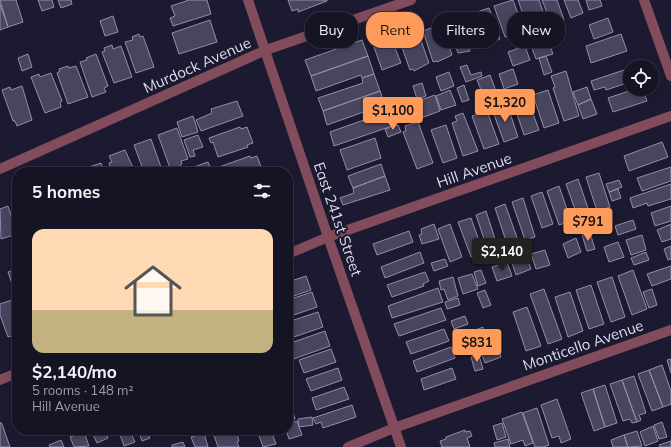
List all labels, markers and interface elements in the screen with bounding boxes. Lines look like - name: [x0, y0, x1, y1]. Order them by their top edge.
- chip: Buy: [305, 12, 358, 48]
- chip: Rent: [366, 12, 424, 48]
- chip: Filters: [432, 12, 499, 48]
- chip: New: [507, 12, 565, 48]
- street label: Murdock Avenue: [140, 33, 254, 97]
- map controls: [623, 60, 659, 96]
- button: locate: [623, 60, 659, 96]
- pin: $1,320: [472, 89, 538, 123]
- text: $1,320: [484, 94, 526, 110]
- pin: $1,100: [360, 97, 426, 131]
- text: $1,100: [372, 102, 414, 118]
- street label: Hill Avenue: [434, 148, 514, 192]
- street label: East 241st Street: [310, 160, 366, 278]
- icon: filters: [251, 180, 273, 202]
- text: 5 homes: [32, 181, 100, 202]
- pin: $791: [564, 208, 612, 242]
- text: $791: [572, 213, 604, 229]
- pin: $2,140: [469, 238, 535, 272]
- text: $2,140: [481, 243, 523, 259]
- icon: home: [117, 255, 189, 327]
- street label: Monticello Avenue: [520, 315, 646, 375]
- pin: $831: [453, 329, 501, 363]
- text: $831: [461, 334, 493, 350]
- text: $2,140/mo: [32, 361, 117, 382]
- text: 5 rooms · 148 m²: [32, 382, 133, 398]
- text: Hill Avenue: [32, 398, 100, 414]

